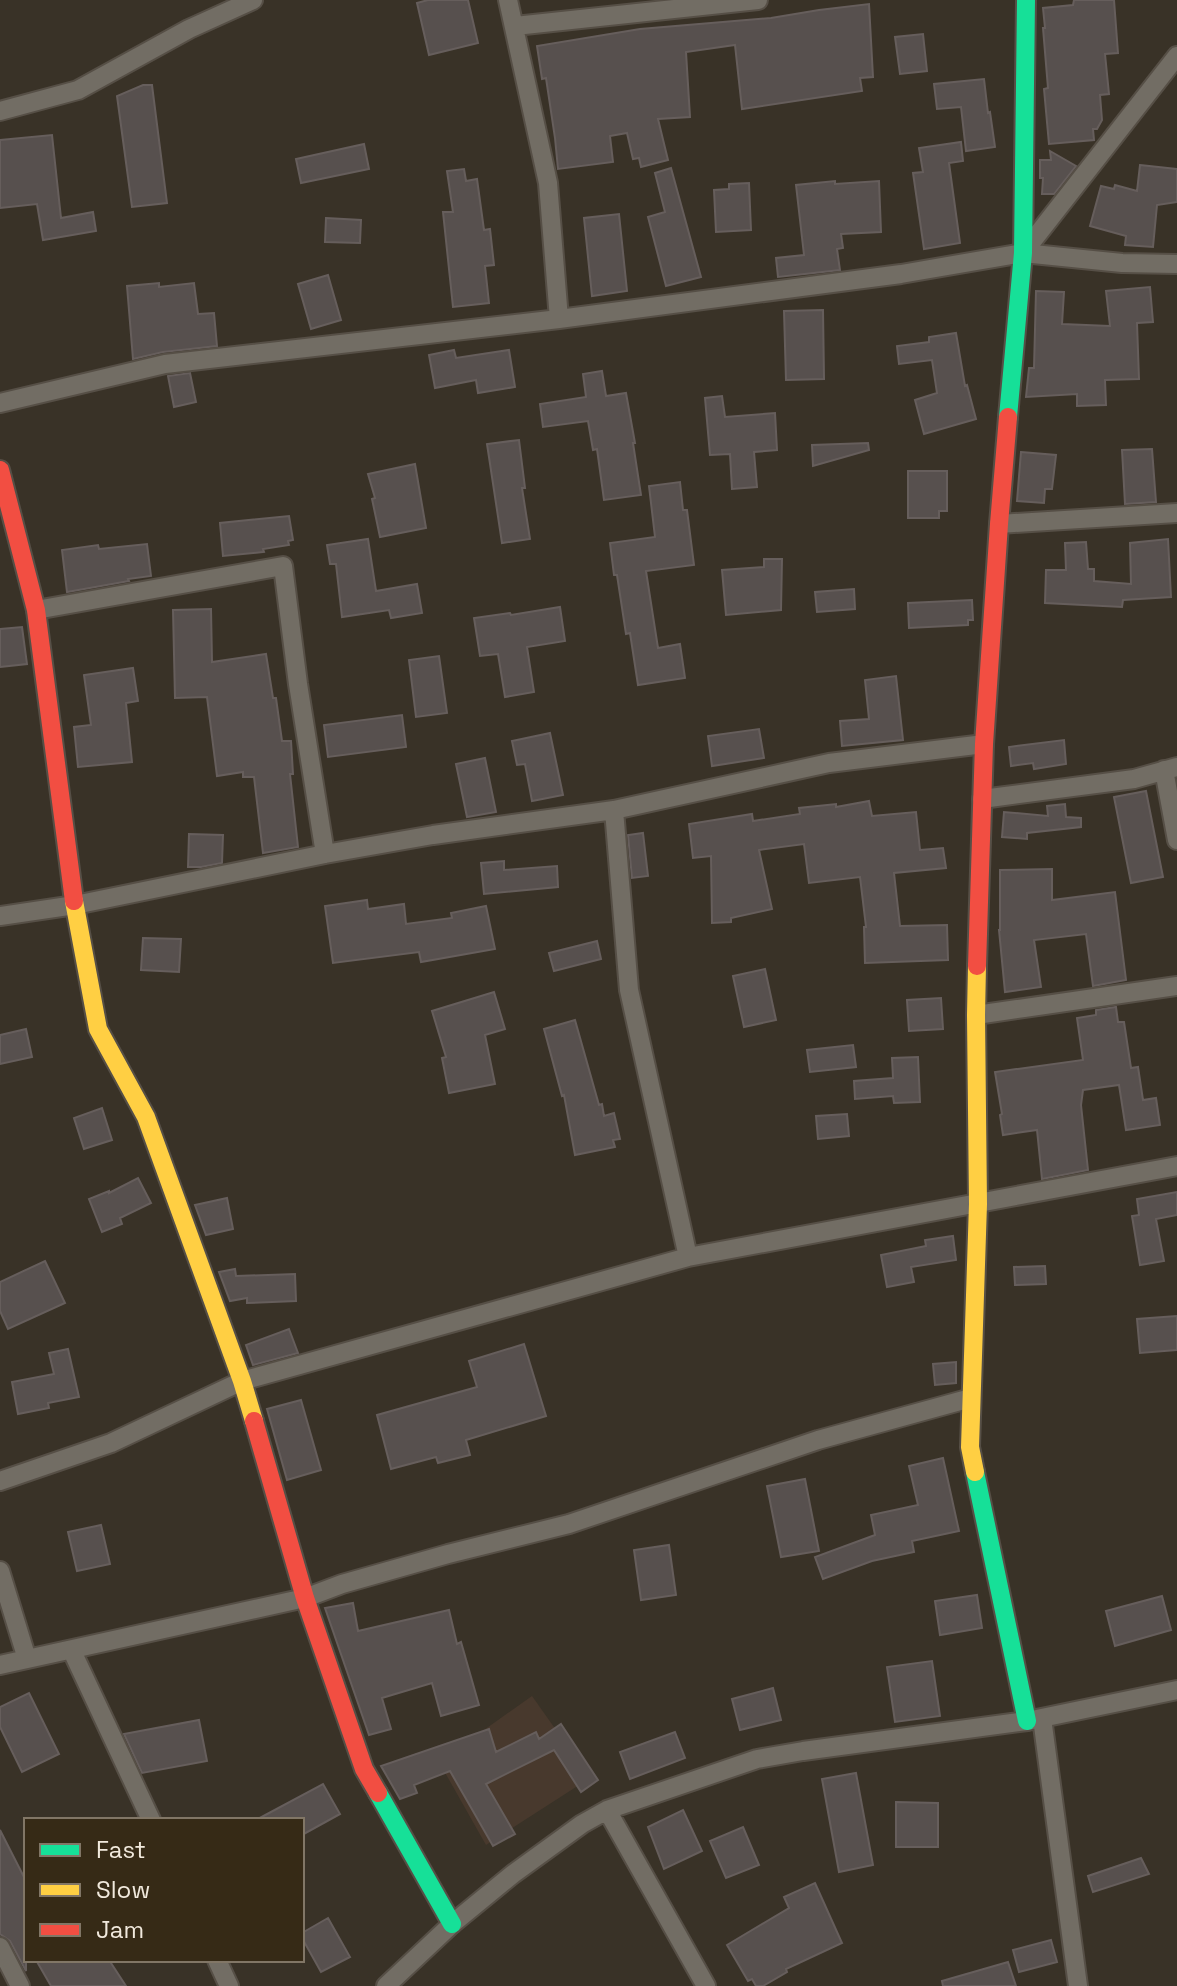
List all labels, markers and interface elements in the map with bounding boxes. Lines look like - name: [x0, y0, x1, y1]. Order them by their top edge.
- legend: [24, 1818, 304, 1962]
- text: Fast: [96, 1834, 146, 1865]
- text: Slow: [96, 1874, 150, 1905]
- text: Jam: [96, 1914, 144, 1945]

